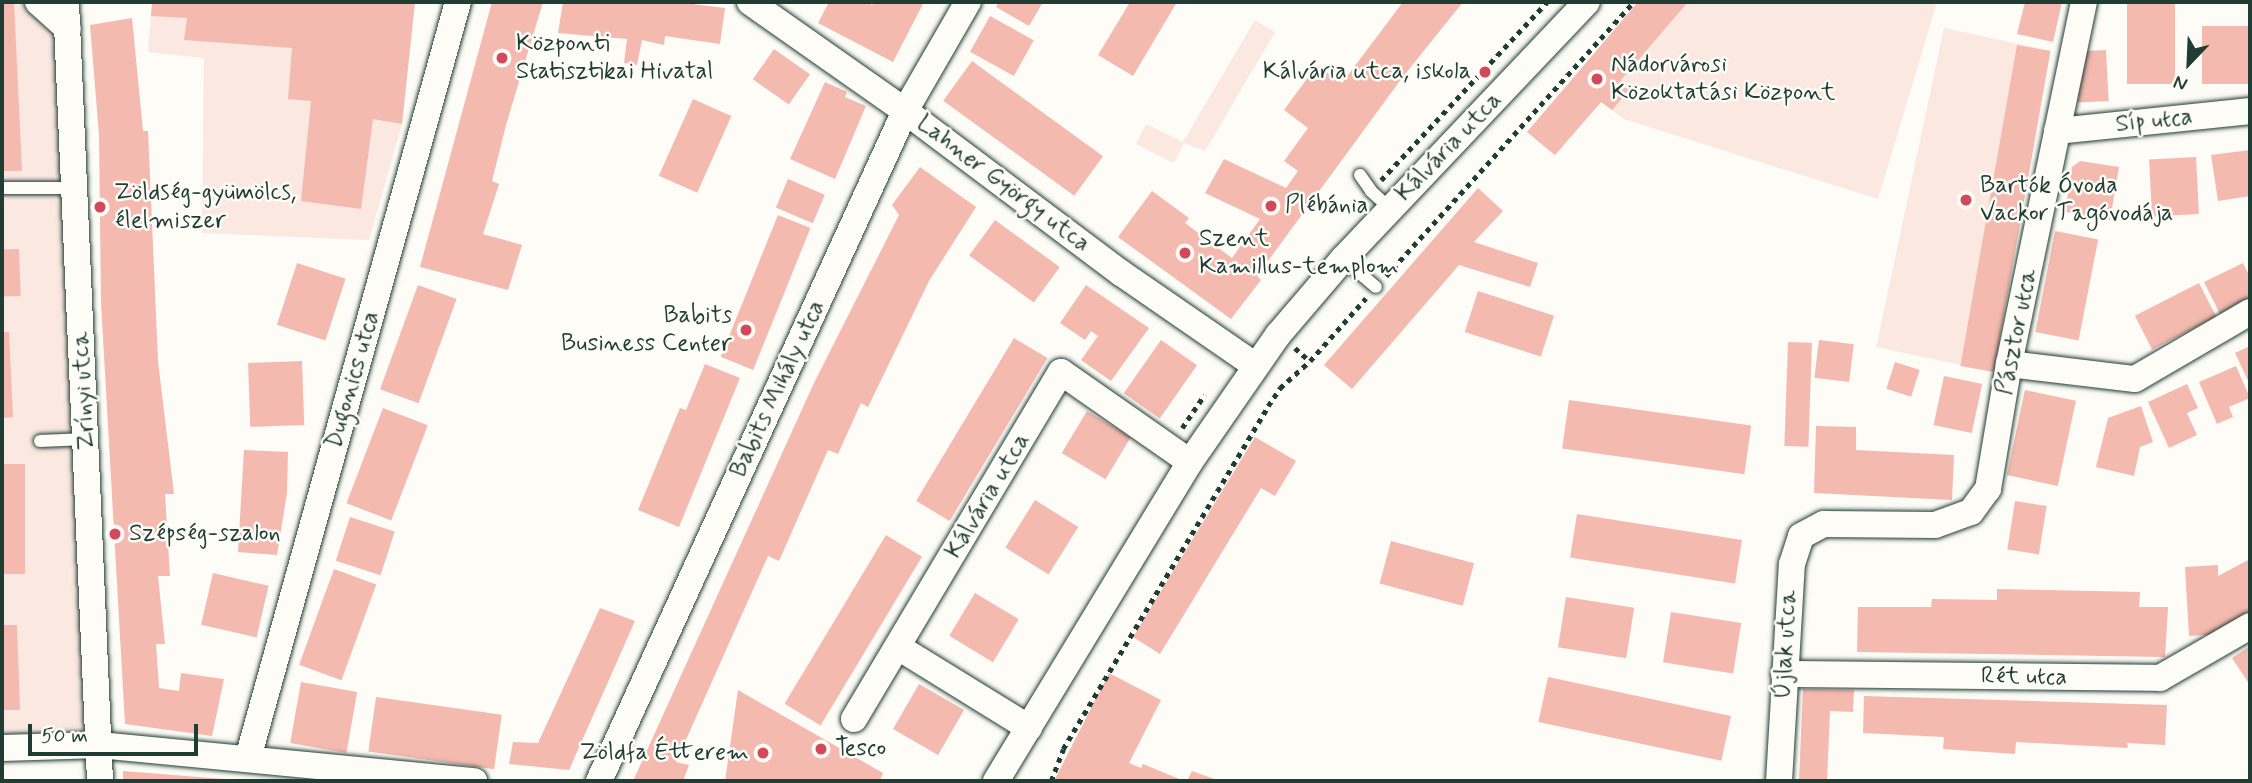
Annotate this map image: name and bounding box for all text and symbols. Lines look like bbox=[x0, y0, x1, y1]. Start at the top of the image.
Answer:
north arrow bbox=[2154, 28, 2224, 98]
place label: Központi Statisztikai Hivatal bbox=[516, 30, 715, 86]
marker: Központi Statisztikai Hivatal bbox=[494, 50, 510, 66]
place label: Nádorvárosi Közoktatási Központ bbox=[1611, 51, 1836, 107]
place label: Kálvária utca, iskola bbox=[1263, 58, 1471, 86]
marker: Kálvária utca, iskola bbox=[1477, 64, 1493, 80]
text: N bbox=[2170, 69, 2191, 97]
marker: Nádorvárosi Közoktatási Központ bbox=[1589, 71, 1605, 87]
street label: Kálvária utca bbox=[1391, 87, 1507, 207]
street label: Síp utca bbox=[2111, 102, 2197, 140]
street label: Lahner György utca bbox=[910, 109, 1096, 259]
place label: Bartók Óvoda Vackor Tagóvodája bbox=[1980, 172, 2164, 228]
place label: Zöldség-gyümölcs, élelmiszer bbox=[114, 179, 296, 235]
place label: Plébánia bbox=[1285, 192, 1368, 220]
marker: Bartók Óvoda Vackor Tagóvodája bbox=[1958, 192, 1974, 208]
marker: Plébánia bbox=[1263, 198, 1279, 214]
marker: Zöldség-gyümölcs, élelmiszer bbox=[92, 199, 108, 215]
place label: Szent Kamillus-templom bbox=[1199, 225, 1399, 281]
marker: Szent Kamillus-templom bbox=[1177, 245, 1193, 261]
street label: Pásztor utca bbox=[1990, 263, 2044, 401]
street label: Babits Mihály utca bbox=[723, 293, 833, 485]
place label: Babits Business Center bbox=[557, 302, 732, 358]
street label: Dugonics utca bbox=[319, 305, 387, 455]
marker: Babits Business Center bbox=[738, 322, 754, 338]
street label: Zrínyi utca bbox=[67, 331, 101, 451]
street label: Kálvária utca bbox=[940, 429, 1036, 563]
place label: Szépség-szalon bbox=[129, 520, 281, 548]
marker: Szépség-szalon bbox=[107, 526, 123, 542]
street label: Újlak utca bbox=[1769, 589, 1803, 701]
street label: Rét utca bbox=[1977, 662, 2071, 692]
scale bar bbox=[32, 710, 201, 754]
text: 50 m bbox=[41, 722, 88, 750]
place label: Tesco bbox=[835, 735, 886, 763]
place label: Zöldfa Étterem bbox=[580, 739, 749, 767]
marker: Tesco bbox=[813, 741, 829, 757]
marker: Zöldfa Étterem bbox=[755, 745, 771, 761]

